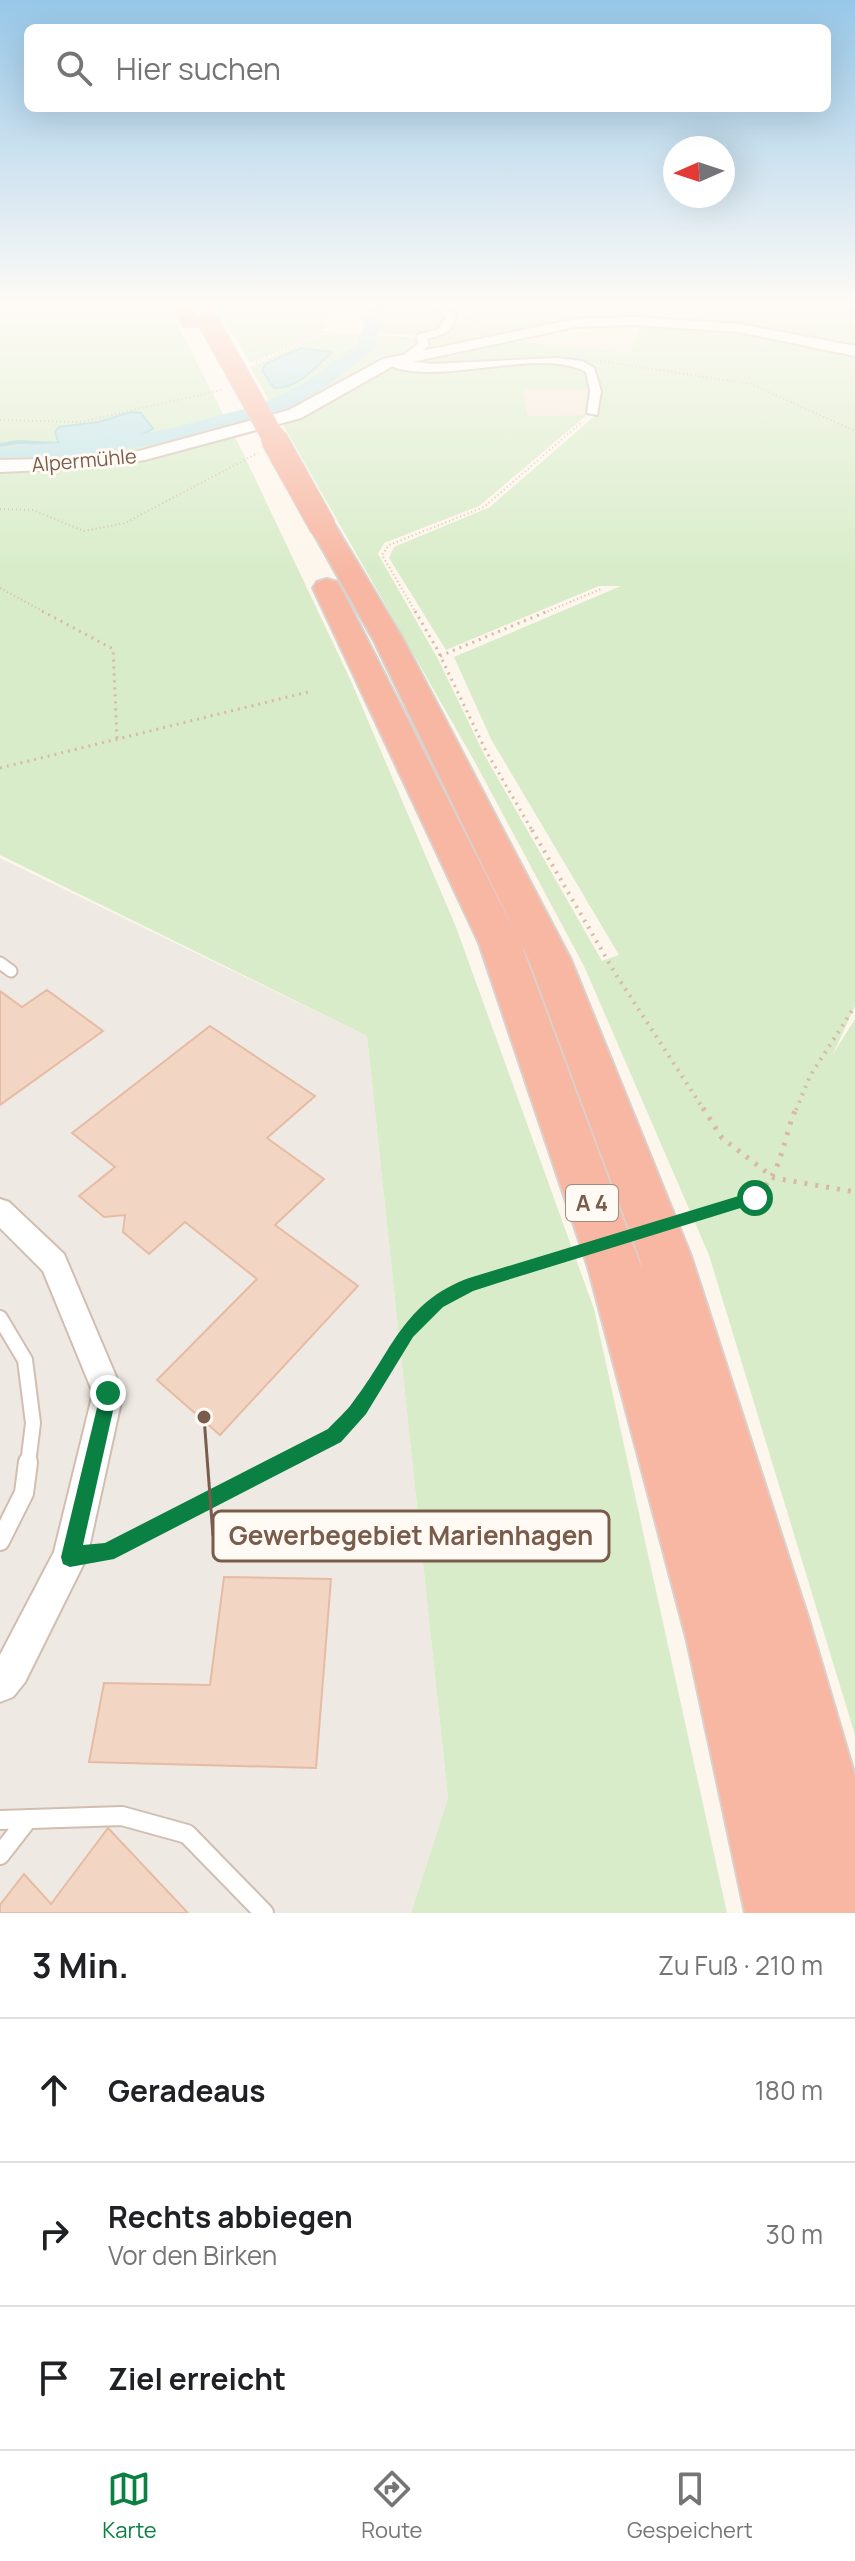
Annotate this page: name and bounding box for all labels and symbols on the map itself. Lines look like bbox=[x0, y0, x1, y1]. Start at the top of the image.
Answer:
north arrow bbox=[663, 136, 735, 208]
street label: Alpermühle bbox=[30, 442, 138, 478]
route start bbox=[737, 1180, 773, 1216]
road number: A 4 bbox=[566, 1185, 618, 1221]
route end bbox=[90, 1375, 126, 1411]
callout: Gewerbegebiet Marienhagen bbox=[213, 1511, 609, 1561]
text: Gewerbegebiet Marienhagen bbox=[229, 1517, 593, 1553]

